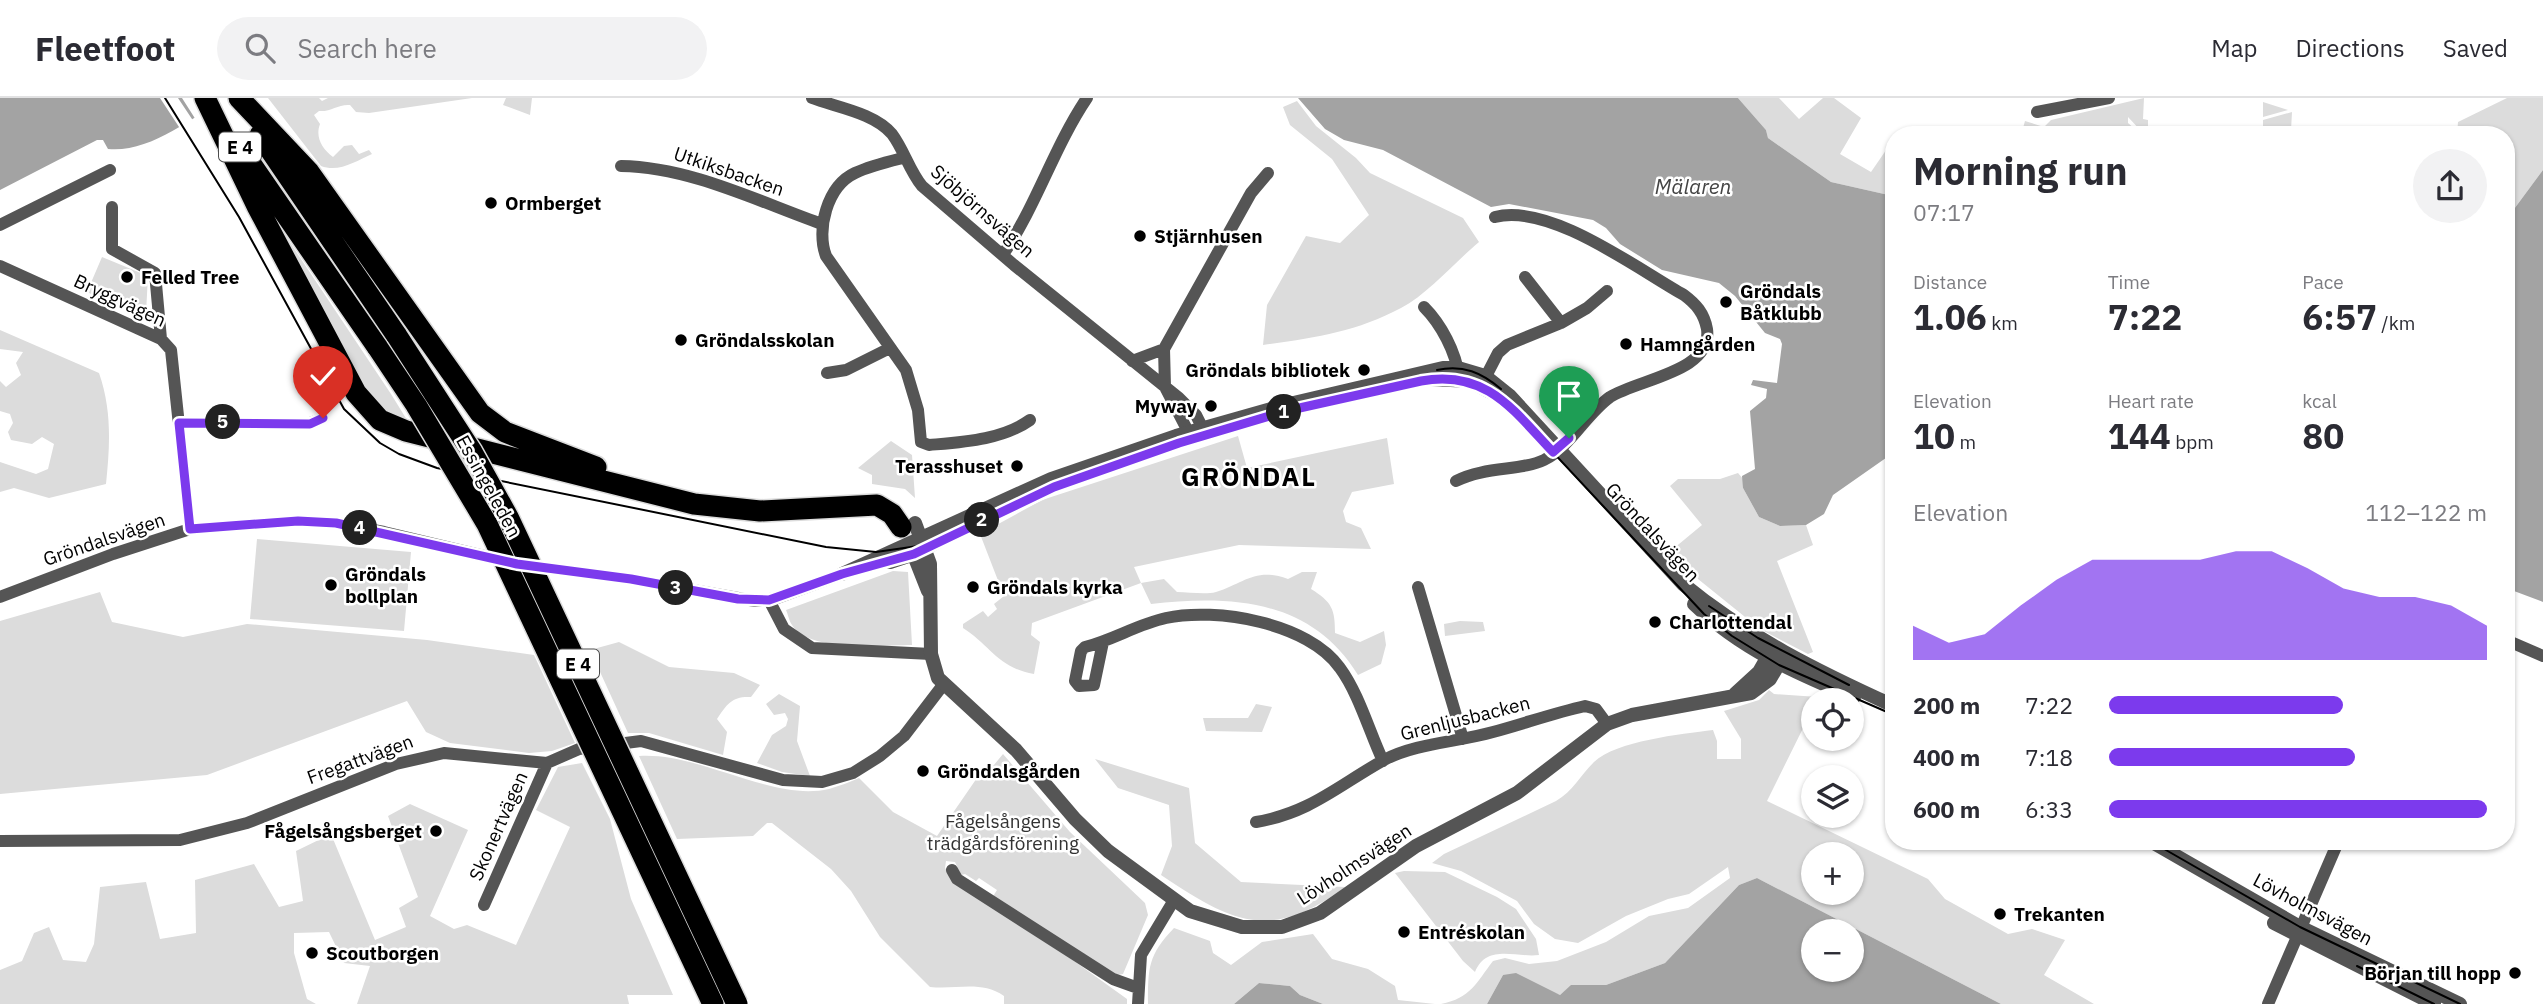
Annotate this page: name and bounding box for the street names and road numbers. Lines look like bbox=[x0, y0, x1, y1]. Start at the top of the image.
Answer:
road number: E 4 bbox=[219, 132, 261, 162]
street label: Utkiksbacken bbox=[671, 141, 787, 201]
street label: Sjöbjörnsvägen bbox=[926, 159, 1040, 263]
street label: Bryggvägen bbox=[70, 268, 170, 332]
street label: Essingeleden bbox=[451, 431, 527, 541]
street label: Gröndalsvägen bbox=[1601, 477, 1705, 587]
street label: Gröndalsvägen bbox=[40, 507, 168, 571]
road number: E 4 bbox=[557, 650, 599, 678]
street label: Grenljusbacken bbox=[1398, 690, 1532, 746]
street label: Fregattvägen bbox=[304, 729, 416, 789]
street label: Skonertvägen bbox=[463, 768, 533, 884]
street label: Lövholmsvägen bbox=[1292, 818, 1416, 910]
street label: Lövholmsvägen bbox=[2249, 867, 2377, 951]

